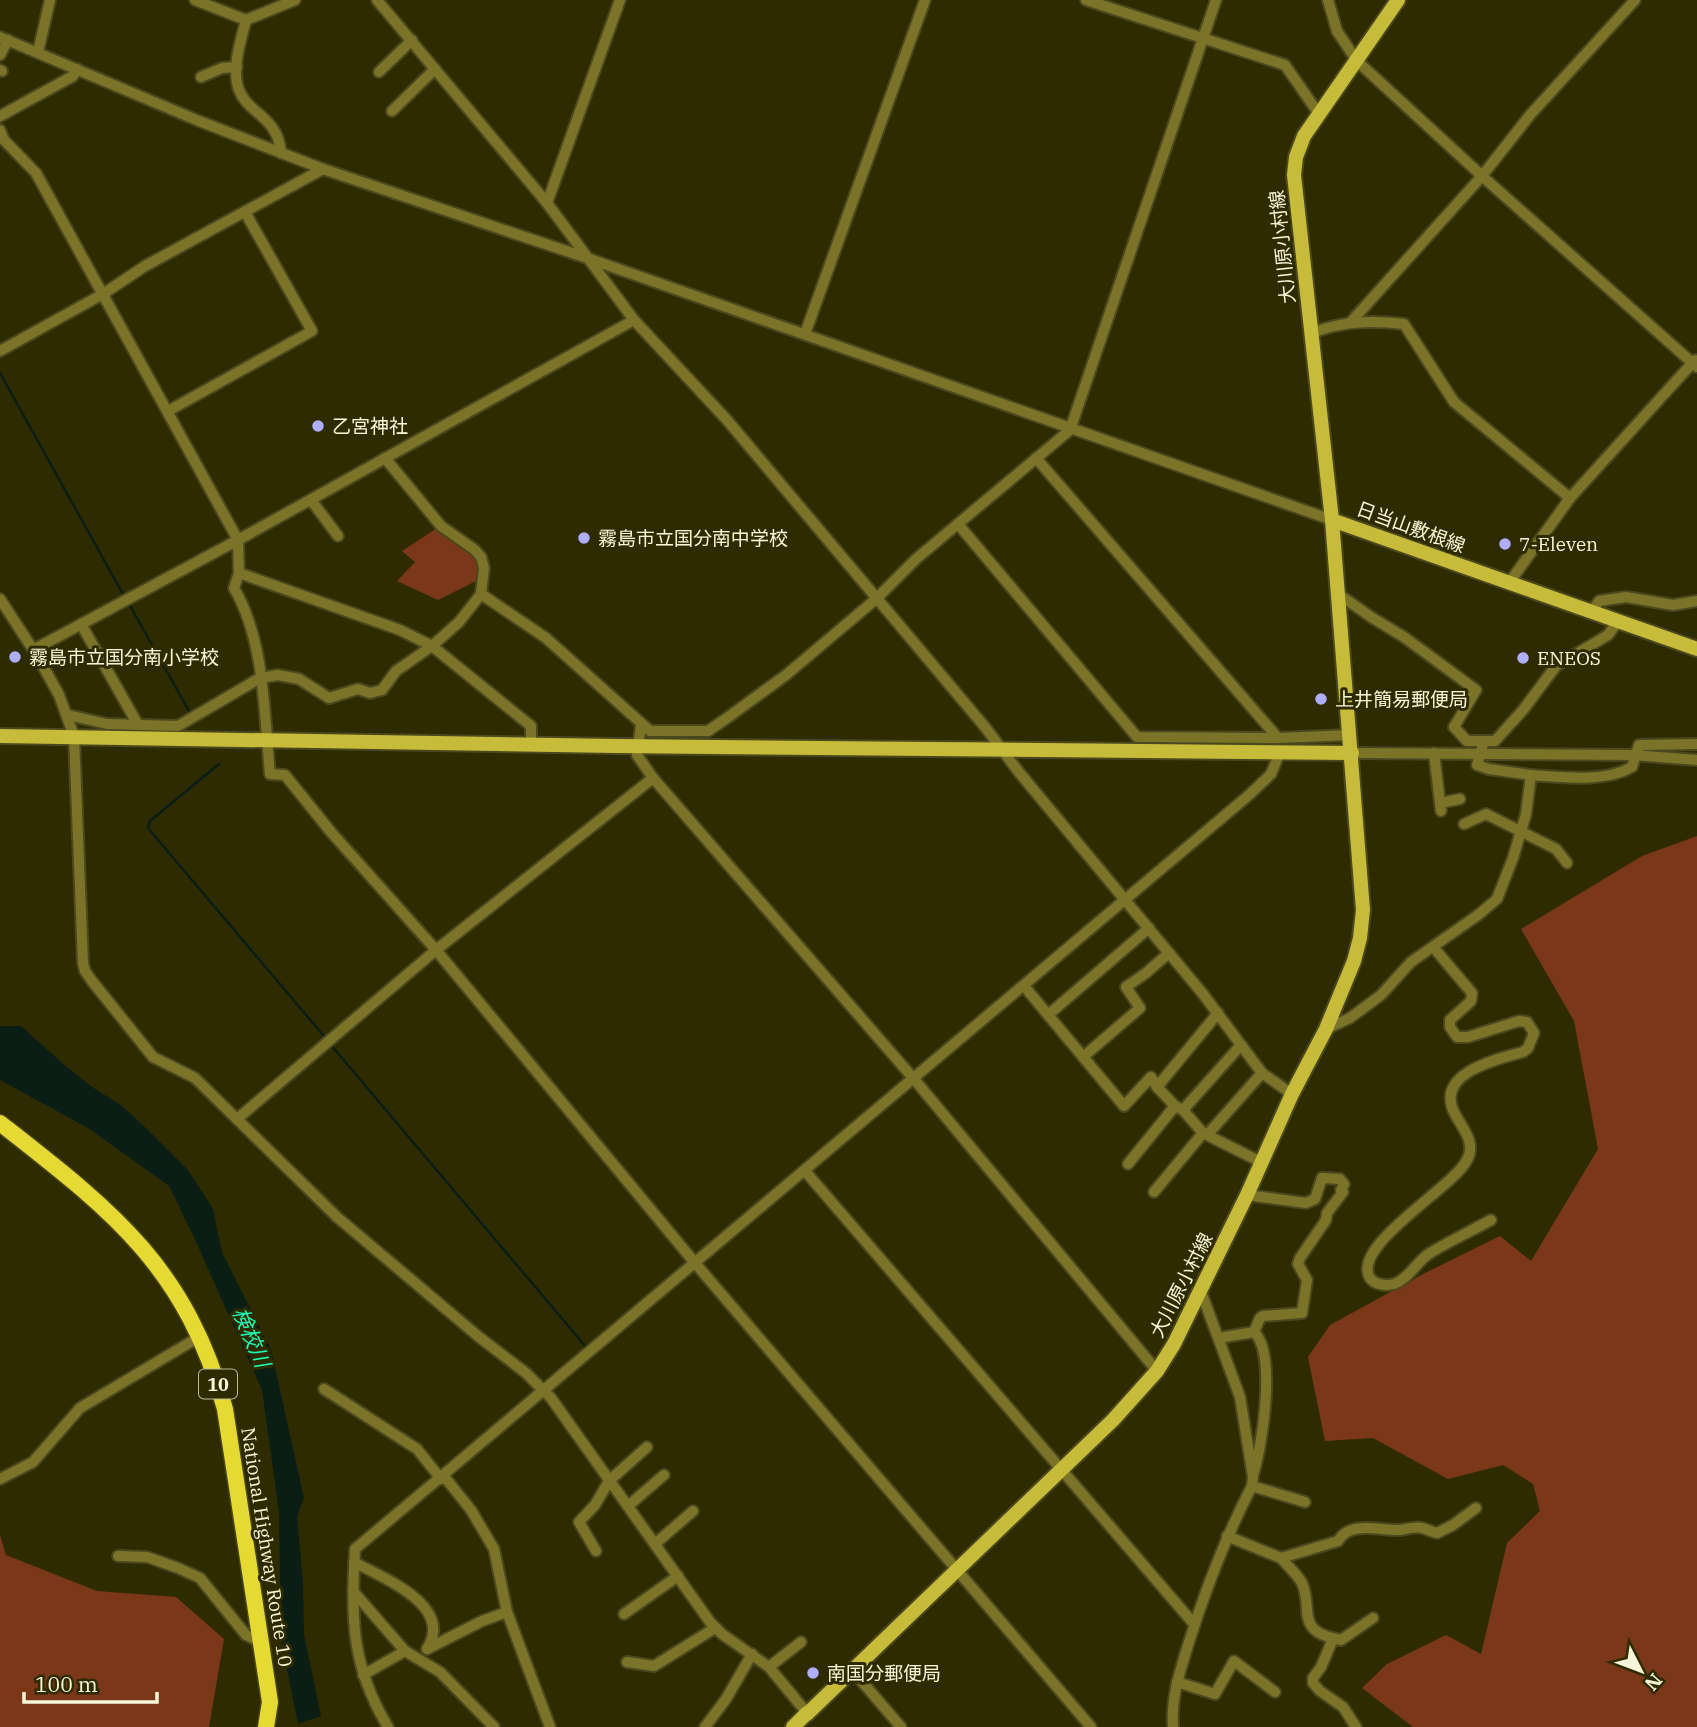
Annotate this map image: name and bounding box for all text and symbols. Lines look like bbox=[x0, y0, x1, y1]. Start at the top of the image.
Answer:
street label: 大川原小村線 bbox=[1264, 189, 1300, 305]
place label: 乙宮神社 bbox=[332, 414, 408, 438]
marker: 乙宮神社 bbox=[310, 418, 326, 434]
street label: 日当山敷根線 bbox=[1353, 496, 1469, 558]
place label: 霧島市立国分南中学校 bbox=[598, 526, 788, 550]
marker: 霧島市立国分南中学校 bbox=[576, 530, 592, 546]
place label: 7-Eleven bbox=[1519, 532, 1598, 556]
marker: 7-Eleven bbox=[1497, 536, 1513, 552]
place label: 霧島市立国分南小学校 bbox=[29, 645, 219, 669]
place label: ENEOS bbox=[1537, 646, 1601, 670]
marker: 霧島市立国分南小学校 bbox=[7, 649, 23, 665]
marker: ENEOS bbox=[1515, 650, 1531, 666]
place label: 上井簡易郵便局 bbox=[1335, 687, 1468, 711]
marker: 上井簡易郵便局 bbox=[1313, 691, 1329, 707]
street label: 大川原小村線 bbox=[1144, 1229, 1218, 1341]
water label: 検校川 bbox=[227, 1303, 278, 1373]
road number: 10 bbox=[199, 1370, 237, 1399]
street label: National Highway Route 10 bbox=[236, 1425, 298, 1669]
north arrow bbox=[1606, 1636, 1676, 1706]
scale bar bbox=[24, 1660, 158, 1704]
place label: 南国分郵便局 bbox=[827, 1661, 941, 1685]
marker: 南国分郵便局 bbox=[805, 1665, 821, 1681]
text: N bbox=[1640, 1669, 1668, 1696]
text: 100 m bbox=[35, 1670, 98, 1698]

